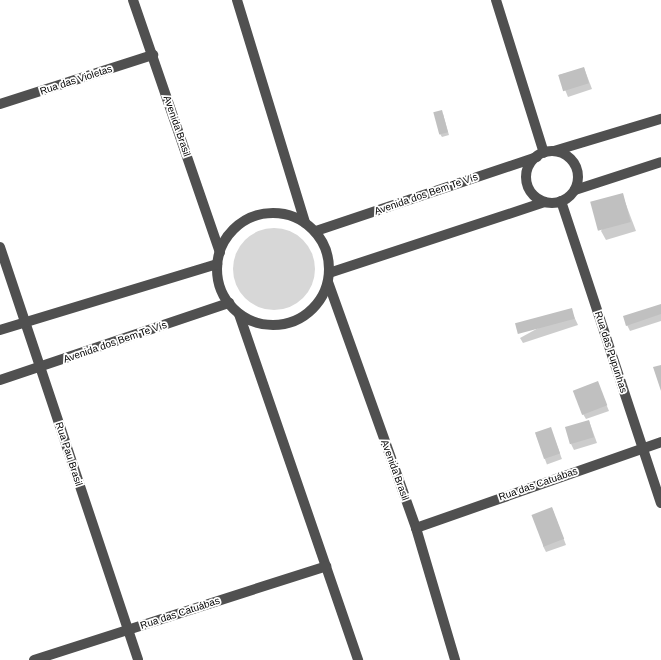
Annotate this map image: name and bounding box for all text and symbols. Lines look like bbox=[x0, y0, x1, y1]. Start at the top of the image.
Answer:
street label: Rua das Violetas bbox=[38, 63, 114, 97]
street label: Avenida Brasil bbox=[161, 94, 193, 158]
street label: Avenida dos Bem Te Vís bbox=[373, 171, 479, 217]
street label: Rua das Pupunhas bbox=[592, 310, 630, 394]
street label: Avenida dos Bem Te Vís bbox=[62, 319, 168, 365]
street label: Rua Pau Brasil bbox=[53, 420, 85, 488]
street label: Avenida Brasil bbox=[378, 438, 412, 502]
street label: Rua das Catuábas bbox=[497, 465, 579, 503]
street label: Rua das Catuábas bbox=[139, 594, 221, 632]

